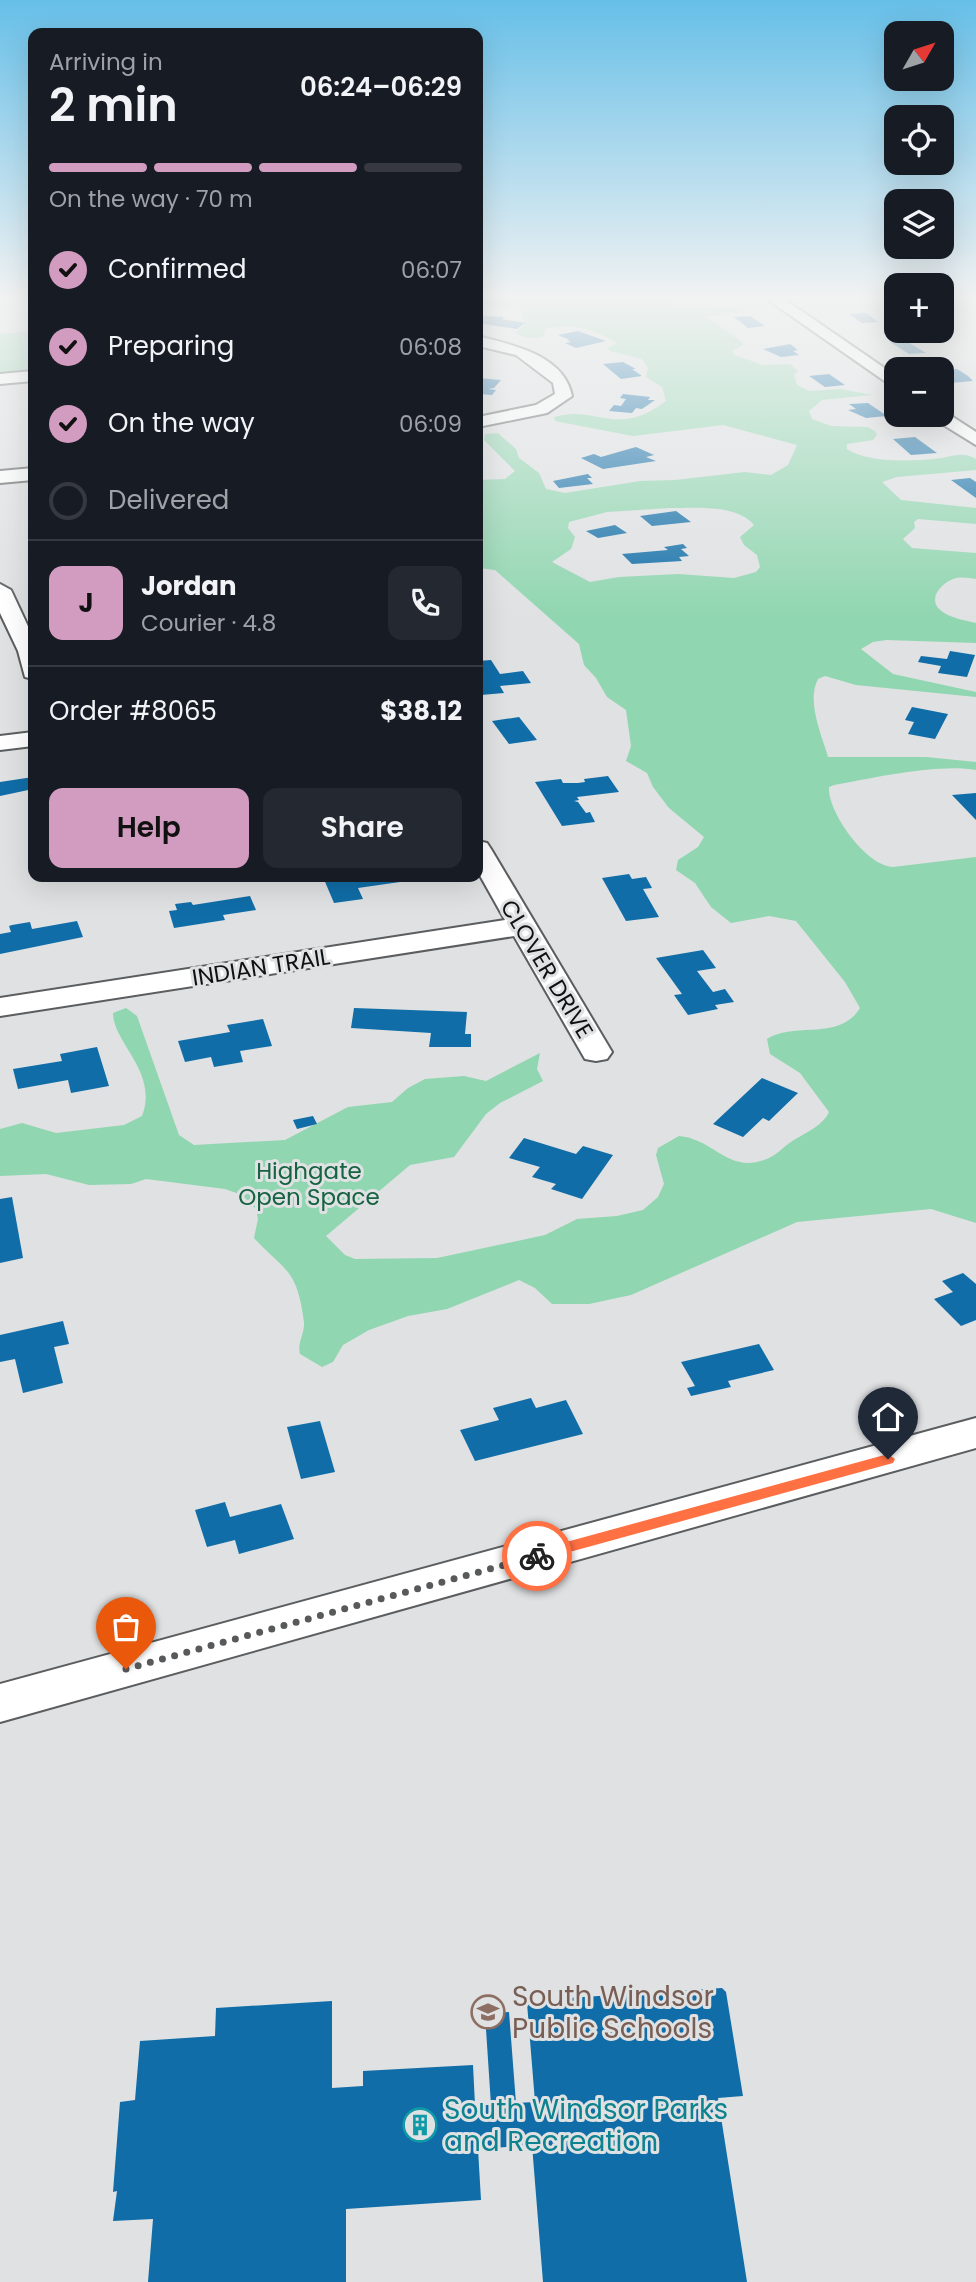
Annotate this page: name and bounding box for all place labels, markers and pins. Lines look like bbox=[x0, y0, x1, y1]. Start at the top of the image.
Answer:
pin bbox=[858, 1387, 918, 1459]
pin bbox=[96, 1597, 156, 1669]
place label: South Windsor Public Schools bbox=[512, 1977, 714, 2048]
school or university icon: South Windsor Public Schools bbox=[469, 1993, 507, 2031]
place label: South Windsor Parks and Recreation bbox=[444, 2090, 728, 2161]
building icon: South Windsor Parks and Recreation bbox=[401, 2106, 439, 2144]

